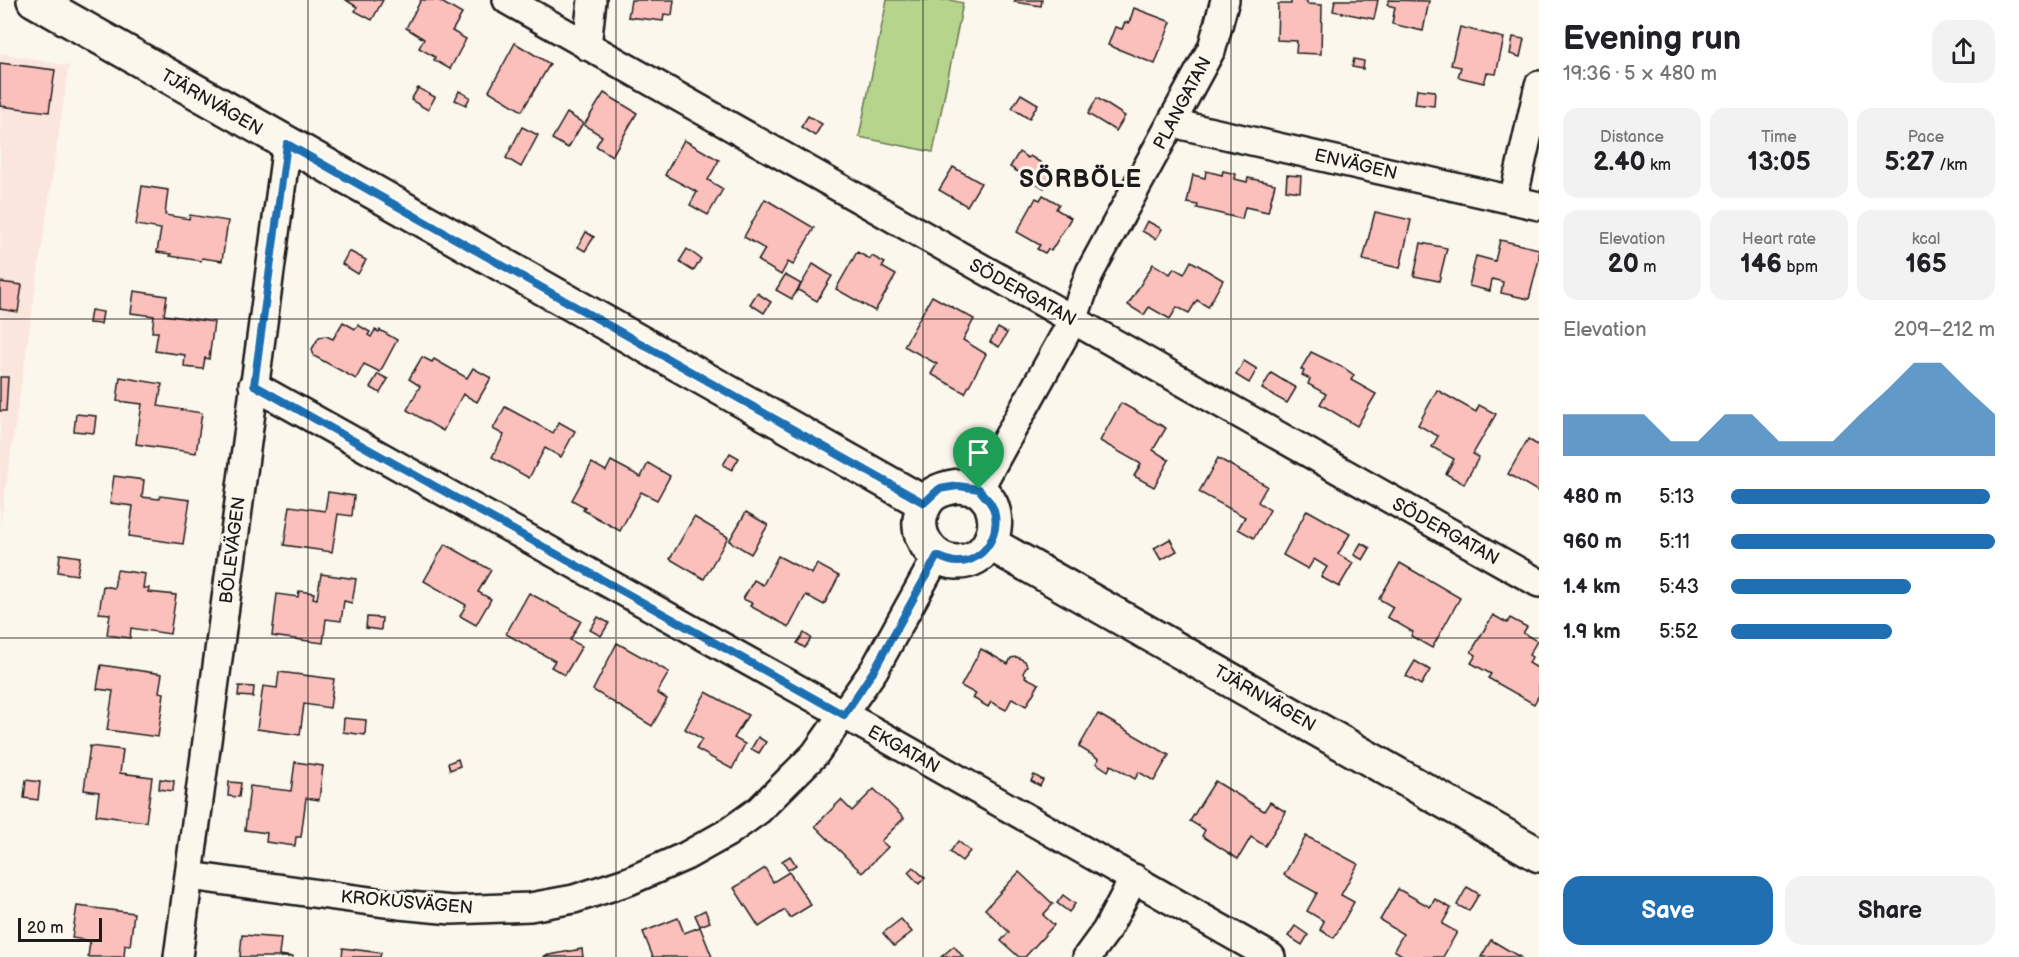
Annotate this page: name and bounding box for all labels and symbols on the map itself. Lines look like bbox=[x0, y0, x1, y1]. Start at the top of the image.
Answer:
street label: PLANGATAN bbox=[1149, 53, 1216, 153]
street label: TJÄRNVÄGEN bbox=[157, 64, 267, 140]
street label: ENVÄGEN bbox=[1312, 144, 1400, 184]
district label: SÖRBÖLE bbox=[1019, 164, 1143, 194]
street label: SÖDERGATAN bbox=[966, 254, 1080, 330]
pin bbox=[953, 427, 1004, 489]
street label: SÖDERGATAN bbox=[1389, 493, 1503, 569]
street label: BÖLEVÄGEN bbox=[215, 495, 249, 605]
street label: TJÄRNVÄGEN bbox=[1210, 660, 1320, 736]
street label: EKGATAN bbox=[864, 721, 943, 778]
street label: KROKUSVÄGEN bbox=[340, 885, 474, 919]
scale bar bbox=[18, 915, 102, 942]

